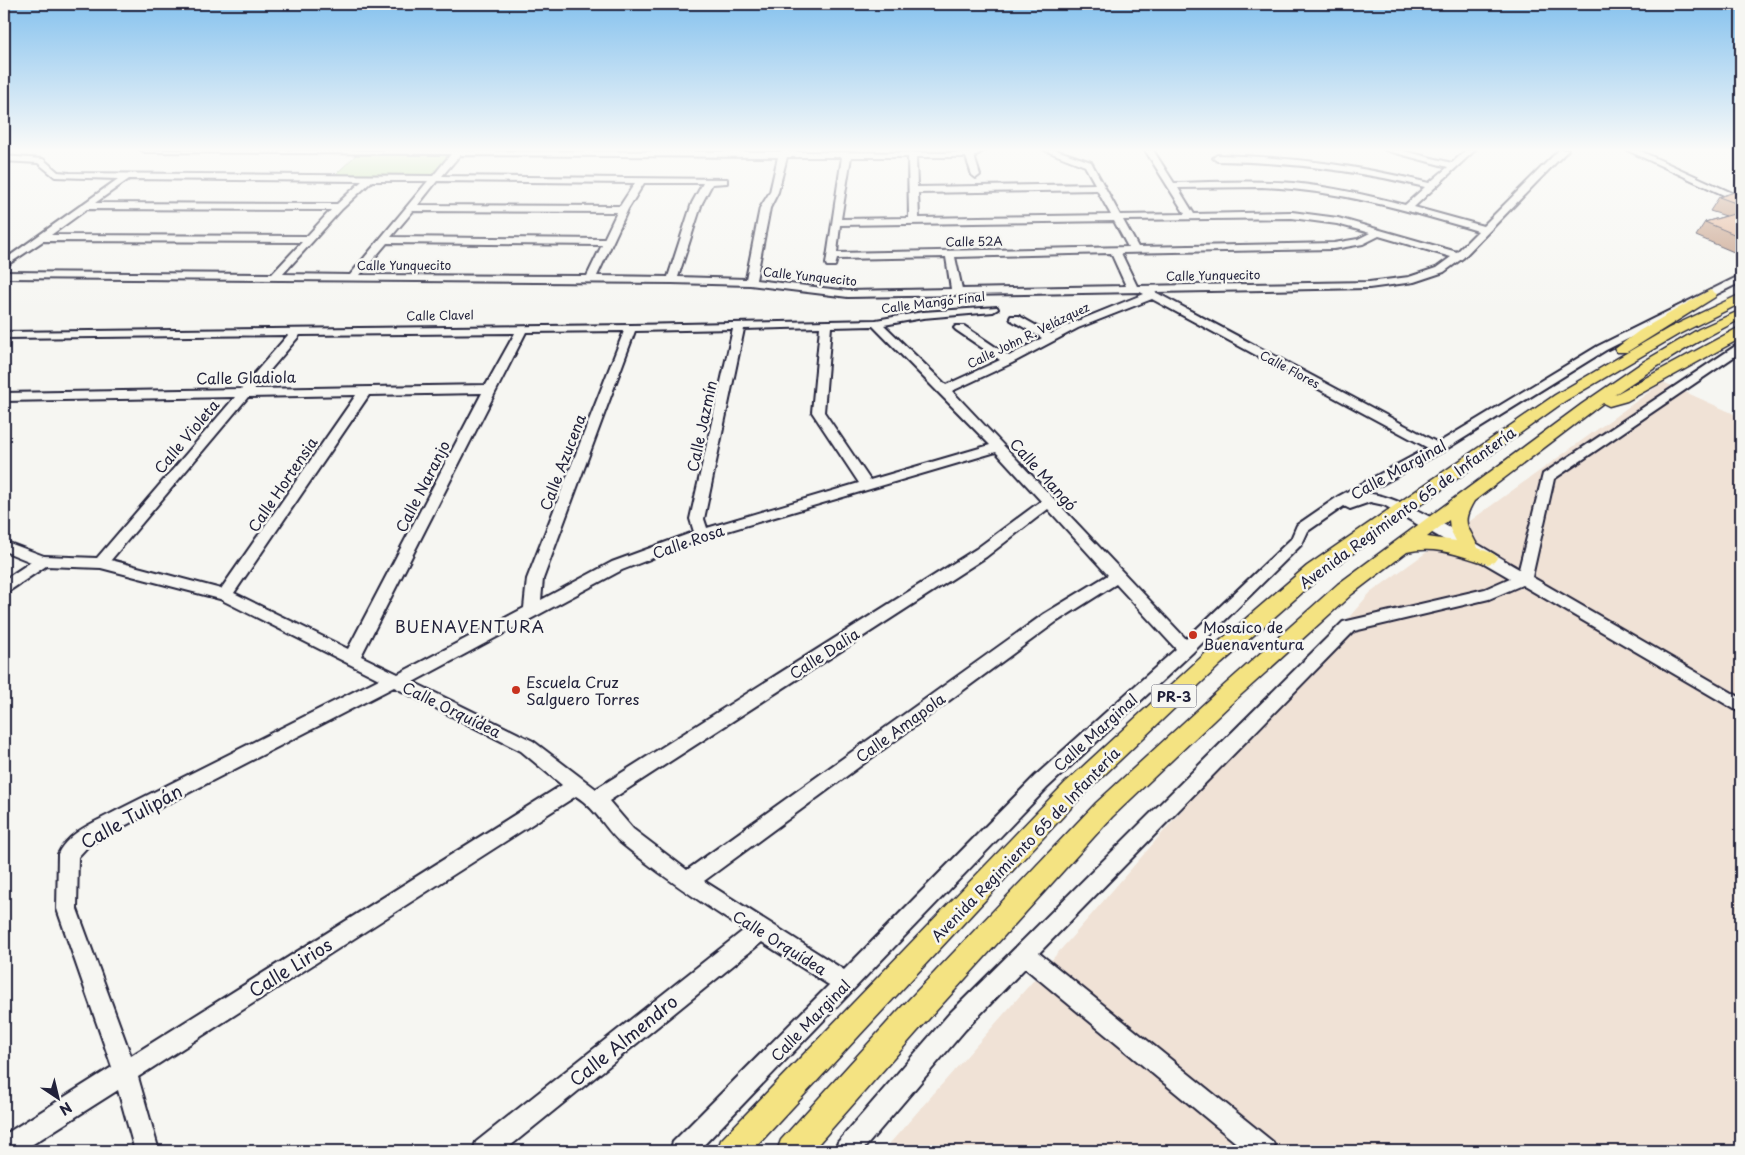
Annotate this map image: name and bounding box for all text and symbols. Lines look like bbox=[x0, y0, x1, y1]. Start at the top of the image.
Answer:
street label: Calle 52A bbox=[945, 232, 1003, 250]
street label: Calle Yunquecito bbox=[357, 256, 452, 274]
street label: Calle Yunquecito bbox=[762, 262, 858, 290]
street label: Calle Yunquecito bbox=[1166, 265, 1261, 285]
street label: Calle Mangó Final bbox=[880, 287, 986, 317]
street label: Calle John R. Velázquez bbox=[964, 297, 1092, 372]
street label: Calle Clavel bbox=[406, 305, 474, 325]
street label: Calle Flores bbox=[1257, 346, 1324, 393]
street label: Calle Gladiola bbox=[196, 365, 297, 389]
street label: Calle Jazmín bbox=[680, 378, 722, 474]
street label: Calle Violeta bbox=[148, 393, 224, 478]
street label: Calle Azucena bbox=[533, 410, 591, 514]
street label: Avenida Regimiento 65 de Infantería bbox=[1294, 420, 1521, 594]
street label: Calle Hortensia bbox=[242, 431, 323, 536]
street label: Calle Mangó bbox=[1005, 433, 1083, 515]
street label: Calle Marginal bbox=[1346, 433, 1450, 505]
street label: Calle Naranjo bbox=[389, 436, 455, 536]
street label: Calle Rosa bbox=[649, 518, 728, 564]
district label: BUENAVENTURA bbox=[395, 614, 545, 638]
place label: Mosaico de Buenaventura bbox=[1203, 615, 1305, 655]
street label: Calle Dalia bbox=[784, 621, 864, 684]
marker: Mosaico de Buenaventura bbox=[1187, 629, 1199, 641]
place label: Escuela Cruz Salguero Torres bbox=[526, 670, 640, 710]
street label: Calle Orquídea bbox=[399, 675, 506, 743]
marker: Escuela Cruz Salguero Torres bbox=[510, 684, 522, 696]
road number: PR-3 bbox=[1152, 684, 1196, 708]
street label: Calle Amapola bbox=[851, 686, 950, 767]
street label: Calle Marginal bbox=[1048, 688, 1142, 776]
street label: Avenida Regimiento 65 de Infantería bbox=[925, 741, 1125, 947]
street label: Calle Tulipán bbox=[75, 777, 187, 855]
street label: Calle Orquídea bbox=[728, 904, 832, 980]
street label: Calle Lirios bbox=[243, 931, 337, 1003]
street label: Calle Marginal bbox=[765, 974, 855, 1066]
street label: Calle Almendro bbox=[563, 988, 683, 1092]
north arrow bbox=[32, 1072, 82, 1122]
text: N bbox=[55, 1097, 76, 1121]

